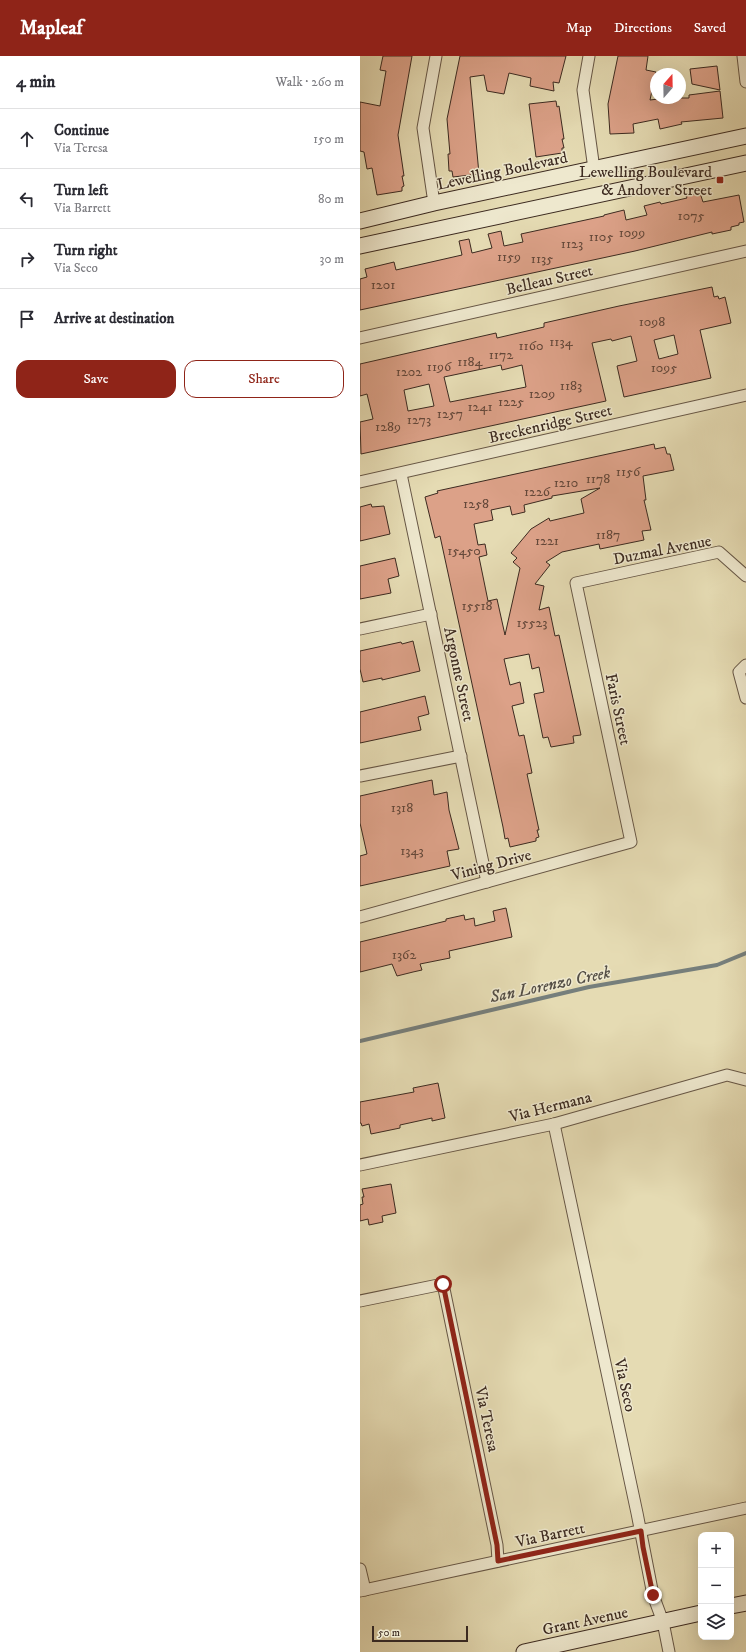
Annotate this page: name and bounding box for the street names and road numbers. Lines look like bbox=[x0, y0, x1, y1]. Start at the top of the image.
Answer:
street label: Lewelling Boulevard bbox=[435, 147, 569, 195]
street label: Belleau Street bbox=[504, 260, 595, 300]
street label: Breckenridge Street bbox=[487, 400, 614, 448]
street label: Duzmal Avenue bbox=[611, 531, 713, 569]
street label: Argonne Street bbox=[439, 625, 479, 723]
street label: Faris Street bbox=[601, 672, 635, 747]
street label: Vining Drive bbox=[448, 845, 534, 885]
street label: Via Hermana bbox=[506, 1087, 594, 1127]
street label: Via Seco bbox=[609, 1356, 640, 1414]
street label: Via Teresa bbox=[470, 1384, 504, 1454]
street label: Via Barrett bbox=[513, 1518, 587, 1552]
street label: Grant Avenue bbox=[541, 1602, 630, 1640]

